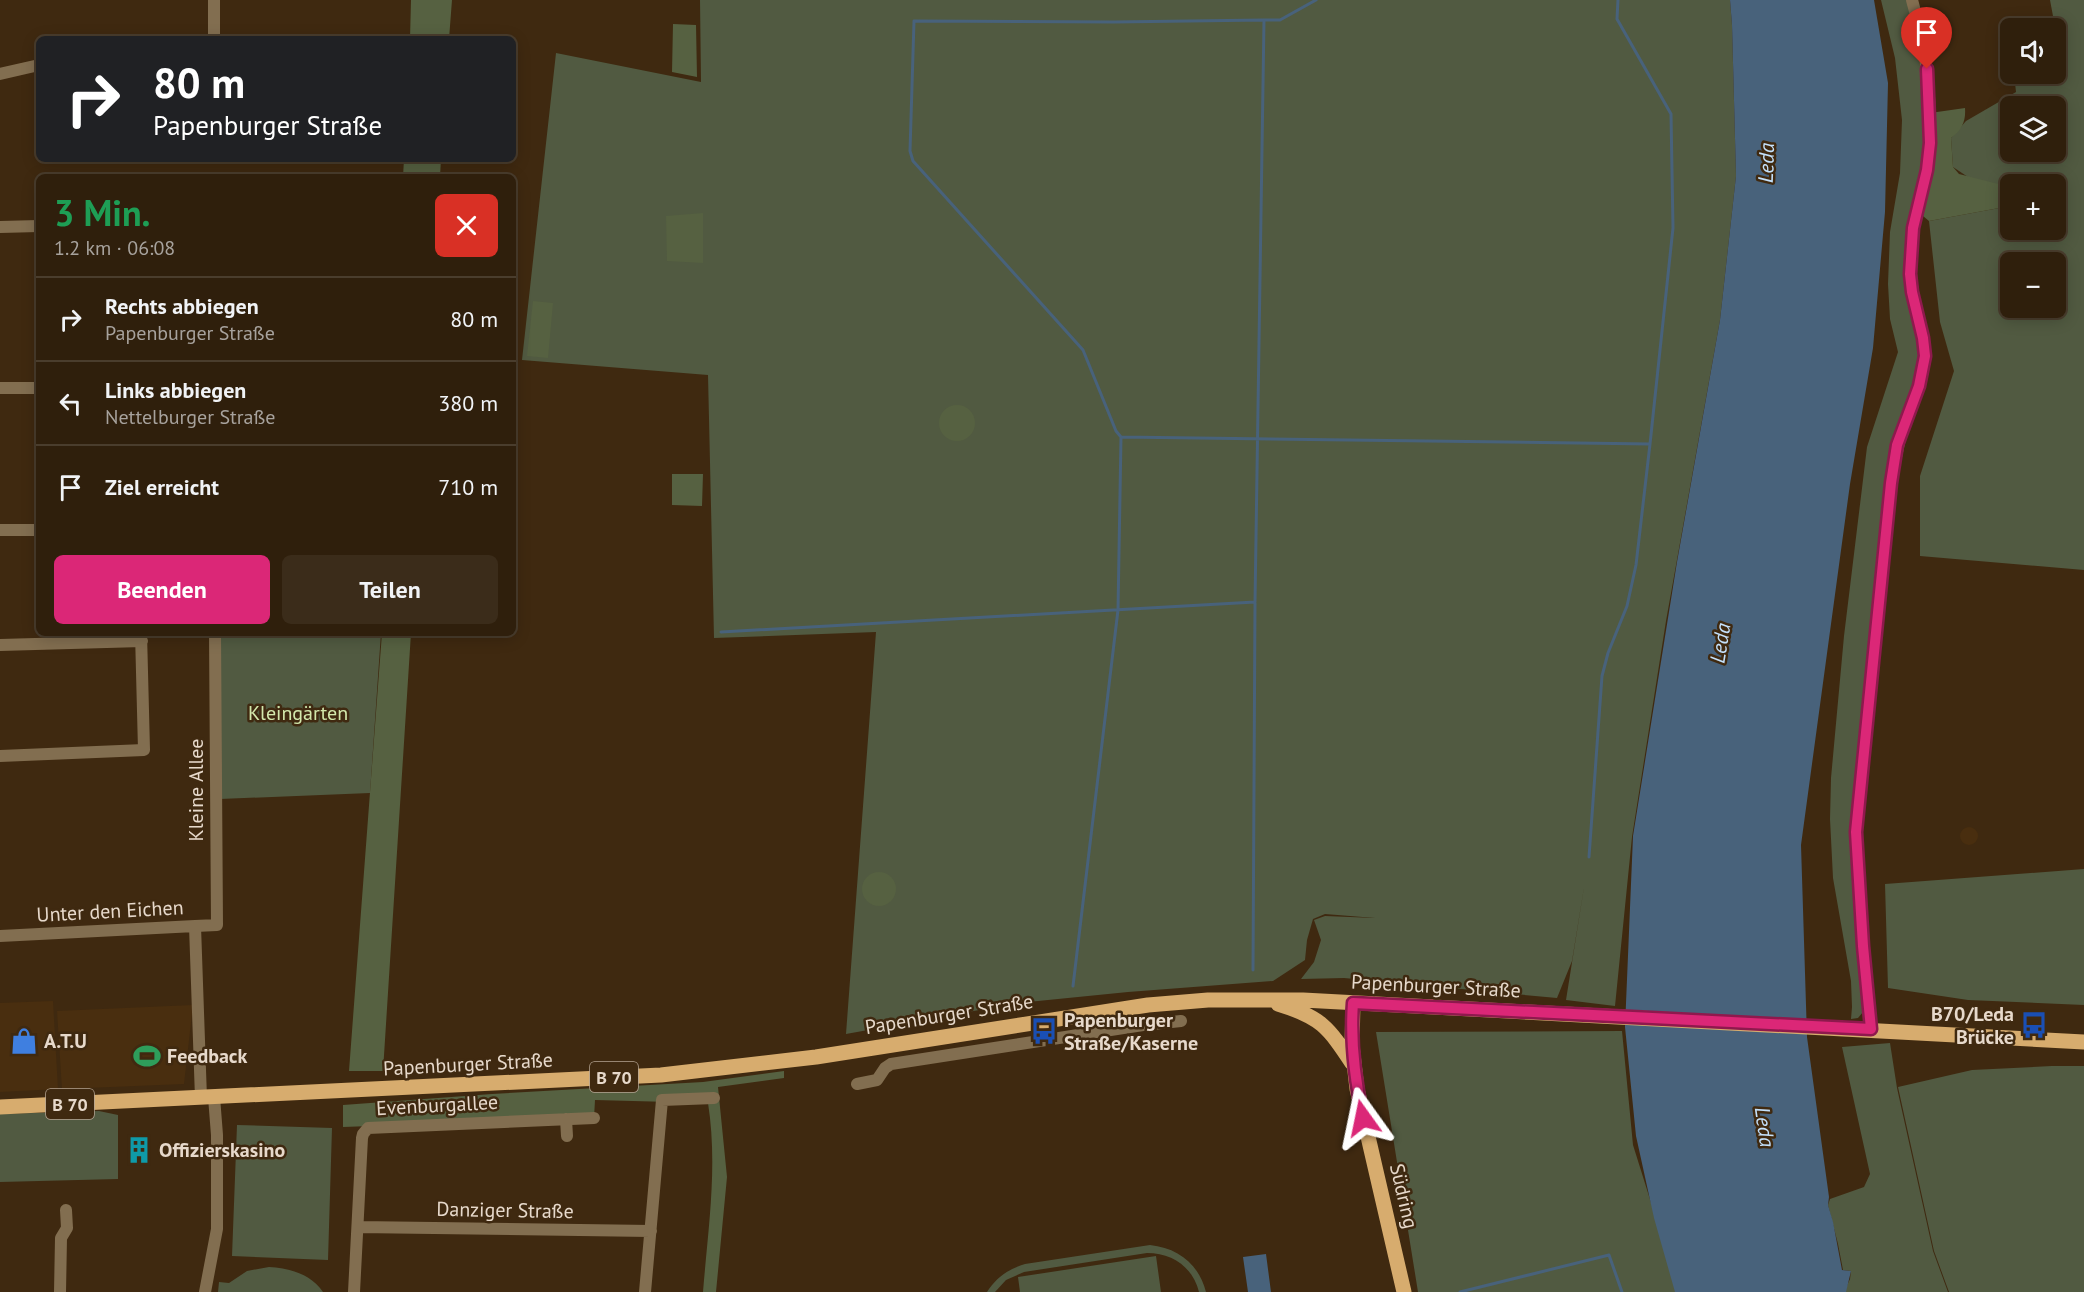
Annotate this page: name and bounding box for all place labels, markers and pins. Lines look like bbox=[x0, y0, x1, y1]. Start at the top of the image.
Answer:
pin bbox=[1901, 7, 1952, 69]
place label: B70/Leda Brücke bbox=[1931, 1001, 2014, 1050]
place label: Papenburger Straße/Kaserne bbox=[1064, 1007, 1198, 1056]
bus stop icon: B70/Leda Brücke bbox=[2019, 1010, 2049, 1040]
bus stop icon: Papenburger Straße/Kaserne bbox=[1029, 1016, 1059, 1046]
shop icon: A.T.U bbox=[9, 1026, 39, 1056]
place label: A.T.U bbox=[44, 1028, 87, 1054]
sports icon: Feedback bbox=[132, 1041, 162, 1071]
place label: Feedback bbox=[167, 1043, 247, 1069]
building icon: Offizierskasino bbox=[124, 1135, 154, 1165]
place label: Offizierskasino bbox=[159, 1137, 285, 1163]

